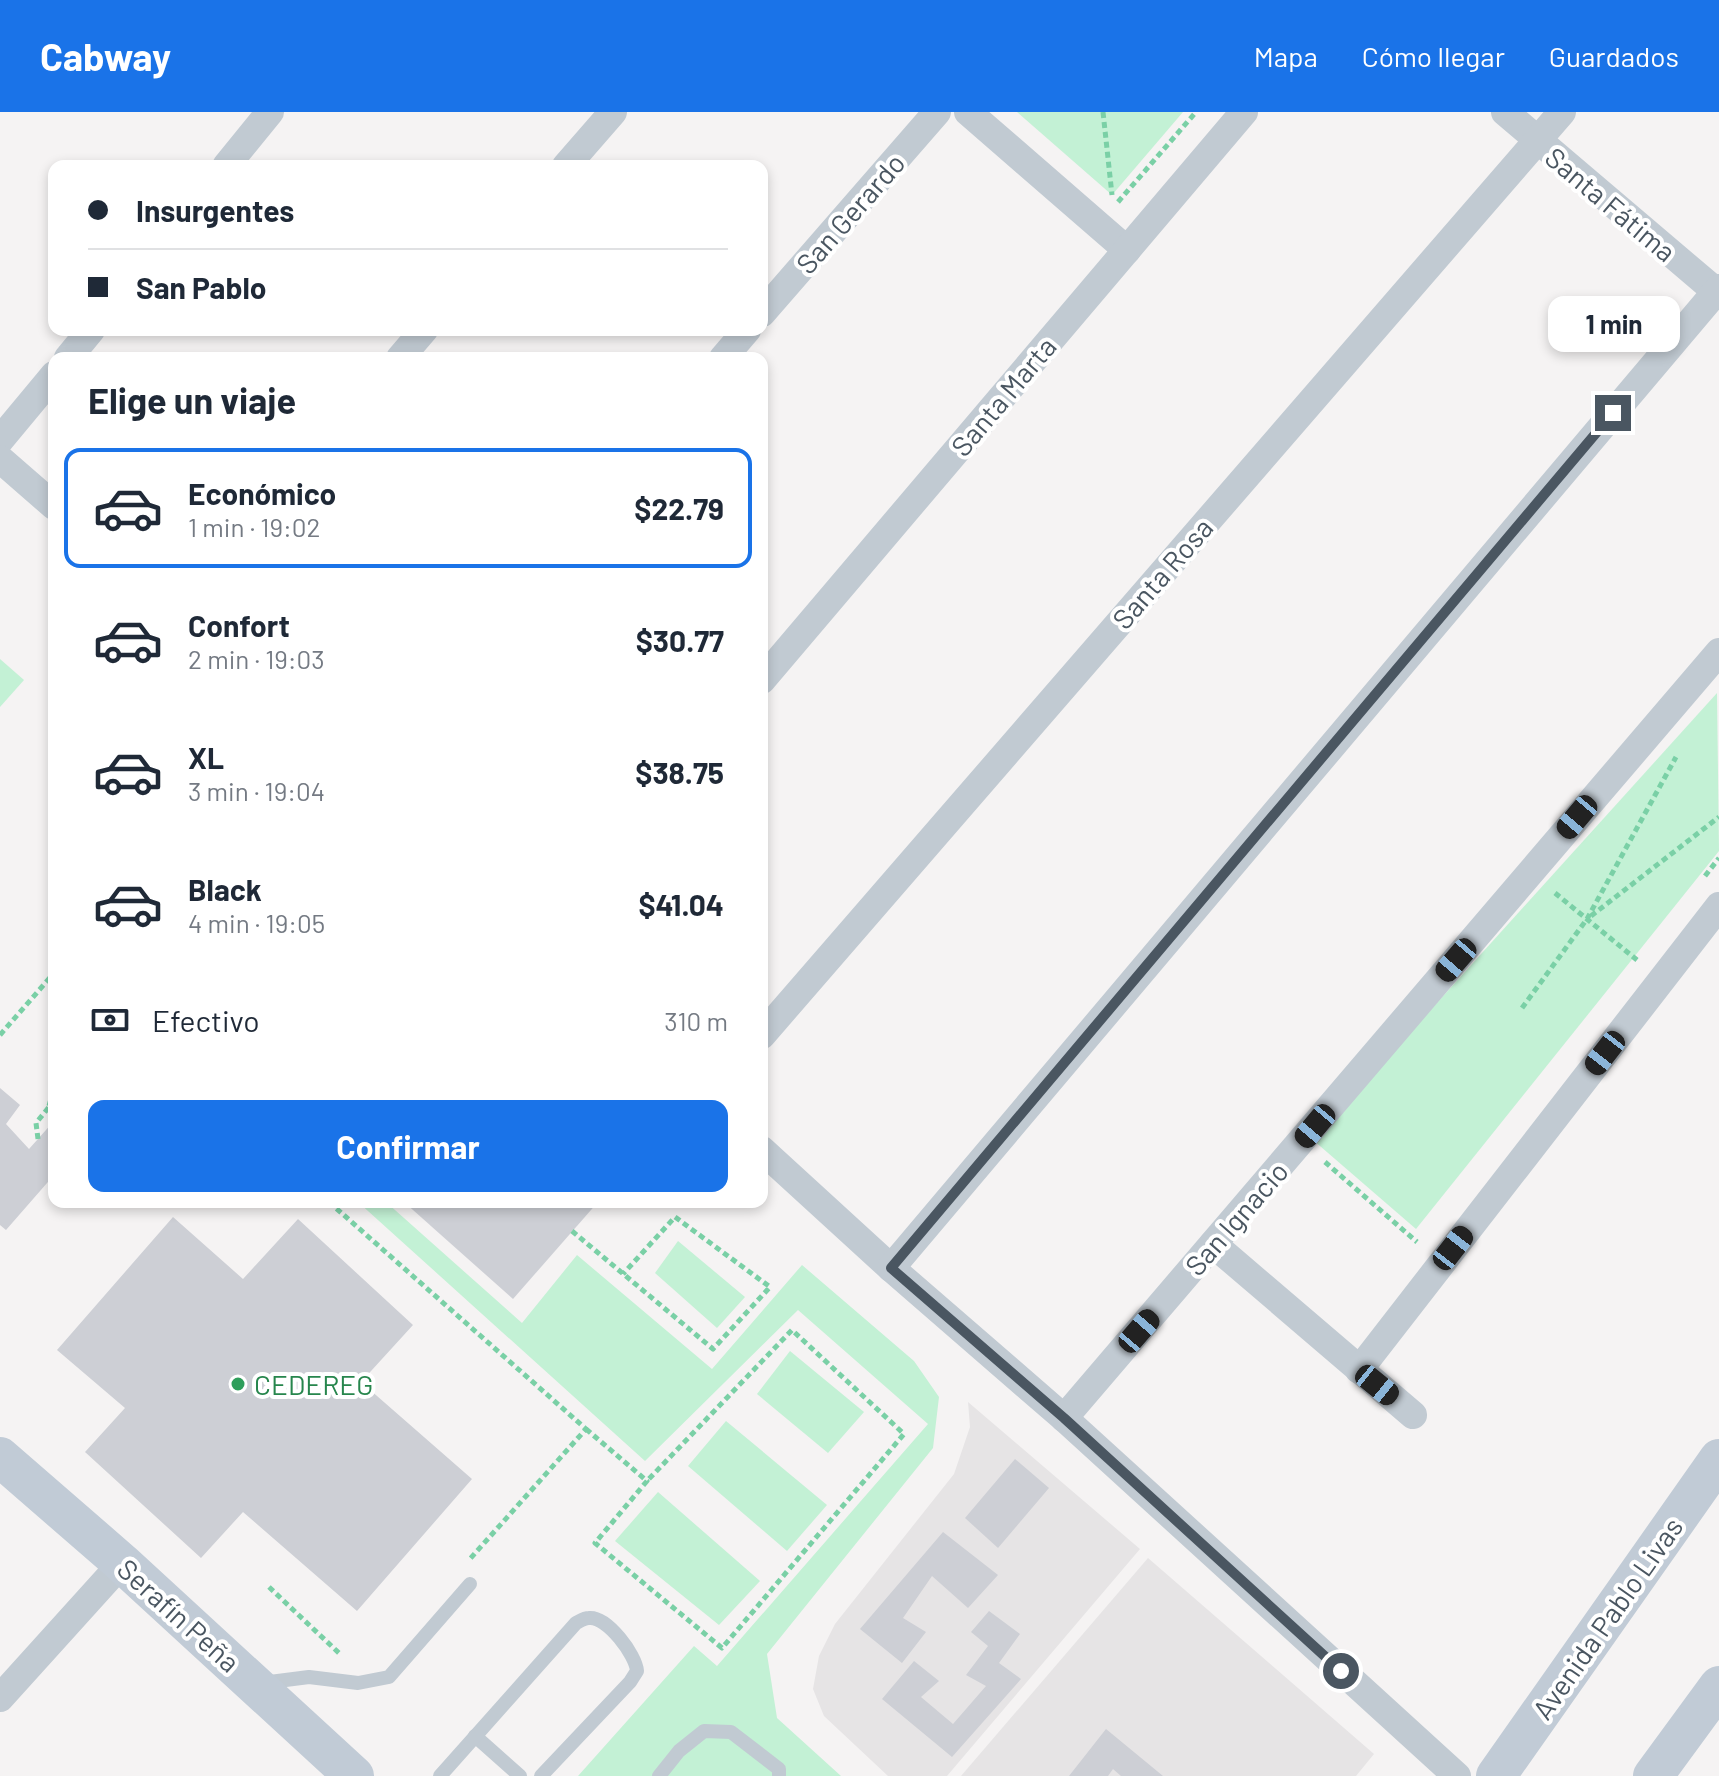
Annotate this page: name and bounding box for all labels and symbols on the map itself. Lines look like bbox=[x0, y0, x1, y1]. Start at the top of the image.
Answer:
street label: Santa Fátima bbox=[1539, 140, 1683, 268]
street label: San Gerardo bbox=[788, 146, 912, 280]
callout: 1 min bbox=[1547, 297, 1679, 353]
street label: Santa Marta bbox=[943, 329, 1063, 463]
route end bbox=[1595, 395, 1631, 431]
street label: Santa Rosa bbox=[1105, 511, 1219, 635]
car bbox=[1552, 791, 1602, 843]
car bbox=[1431, 934, 1481, 986]
car bbox=[1581, 1027, 1629, 1079]
car bbox=[1290, 1100, 1340, 1152]
street label: San Ignacio bbox=[1177, 1154, 1295, 1282]
car bbox=[1429, 1222, 1477, 1274]
car bbox=[1114, 1305, 1164, 1357]
car bbox=[1351, 1361, 1403, 1409]
place label: CEDEREG bbox=[254, 1367, 373, 1401]
marker: CEDEREG bbox=[229, 1375, 247, 1393]
street label: Avenida Pablo Livas bbox=[1525, 1511, 1689, 1725]
street label: Serafín Peña bbox=[111, 1551, 247, 1679]
route start bbox=[1323, 1653, 1359, 1689]

